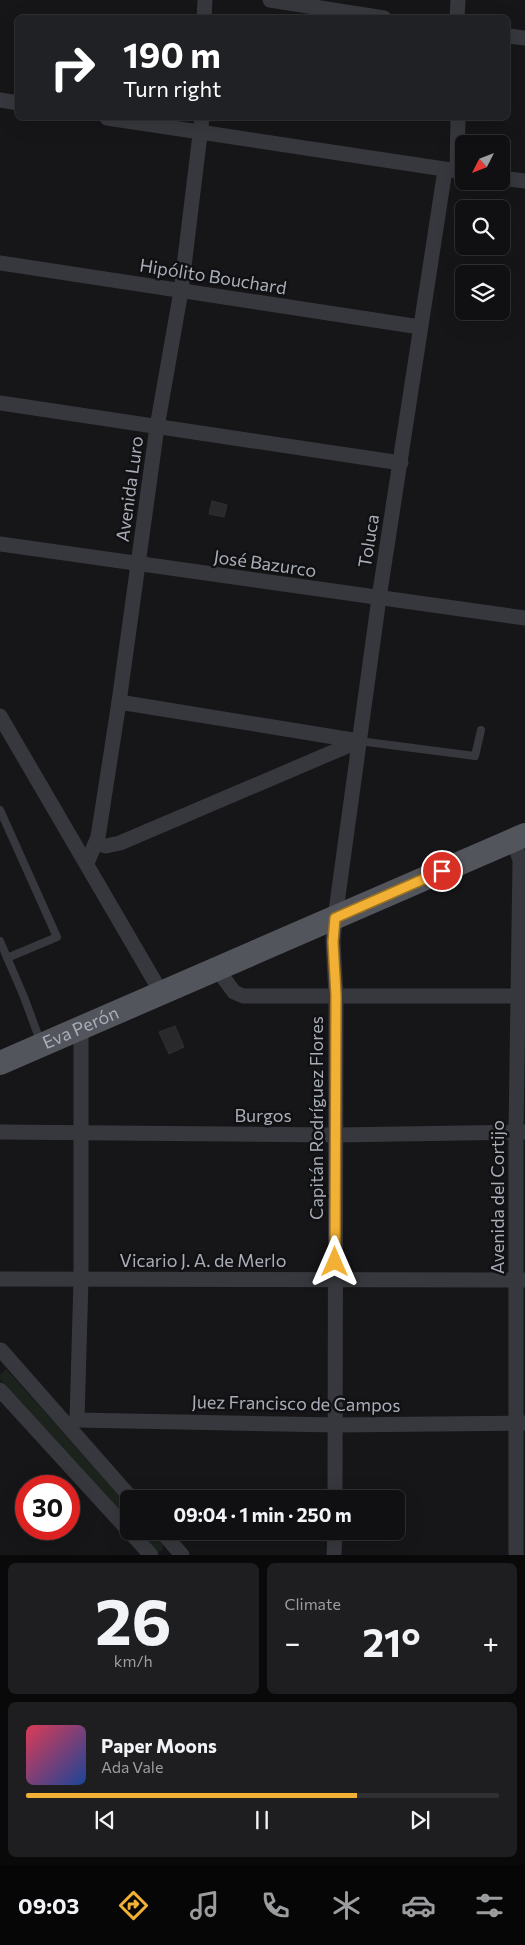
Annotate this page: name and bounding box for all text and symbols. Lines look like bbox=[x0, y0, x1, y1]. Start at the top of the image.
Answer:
text: 190 m bbox=[123, 32, 221, 75]
icon: right bbox=[40, 35, 105, 100]
text: Turn right bbox=[123, 75, 221, 102]
north arrow bbox=[455, 135, 510, 190]
map controls bbox=[455, 135, 510, 320]
button: search bbox=[455, 200, 510, 255]
street label: Hipólito Bouchard bbox=[138, 254, 288, 298]
button: layers bbox=[455, 265, 510, 320]
street label: Avenida Luro bbox=[111, 435, 147, 543]
street label: Toluca bbox=[353, 513, 383, 569]
street label: José Bazurco bbox=[212, 545, 318, 581]
pin bbox=[421, 850, 463, 892]
icon: arrive bbox=[428, 857, 456, 885]
street label: Eva Perón bbox=[39, 1001, 122, 1053]
street label: Capitán Rodríguez Flores bbox=[305, 1016, 327, 1220]
street label: Burgos bbox=[234, 1104, 292, 1126]
street label: Avenida del Cortijo bbox=[486, 1120, 508, 1274]
position arrow bbox=[308, 1235, 360, 1287]
street label: Vicario J. A. de Merlo bbox=[120, 1249, 286, 1271]
street label: Juez Francisco de Campos bbox=[191, 1390, 401, 1416]
speed limit sign: 30 bbox=[15, 1475, 80, 1540]
text: 09:04 · 1 min · 250 m bbox=[173, 1503, 352, 1526]
text: 26 bbox=[95, 1579, 172, 1658]
text: Climate bbox=[285, 1594, 341, 1613]
text: 21° bbox=[362, 1618, 421, 1665]
text: − bbox=[285, 1625, 300, 1659]
text: + bbox=[483, 1625, 499, 1659]
text: km/h bbox=[114, 1651, 153, 1670]
text: Paper Moons bbox=[101, 1734, 217, 1757]
text: Ada Vale bbox=[101, 1757, 163, 1776]
icon: previous bbox=[91, 1806, 119, 1834]
icon: pause bbox=[248, 1806, 276, 1834]
icon: next bbox=[406, 1806, 434, 1834]
icon: directions bbox=[116, 1888, 151, 1923]
icon: music bbox=[187, 1888, 222, 1923]
icon: phone bbox=[258, 1888, 293, 1923]
icon: climate bbox=[329, 1888, 364, 1923]
icon: car bbox=[401, 1888, 436, 1923]
icon: filters bbox=[472, 1888, 507, 1923]
text: 09:03 bbox=[18, 1892, 79, 1919]

